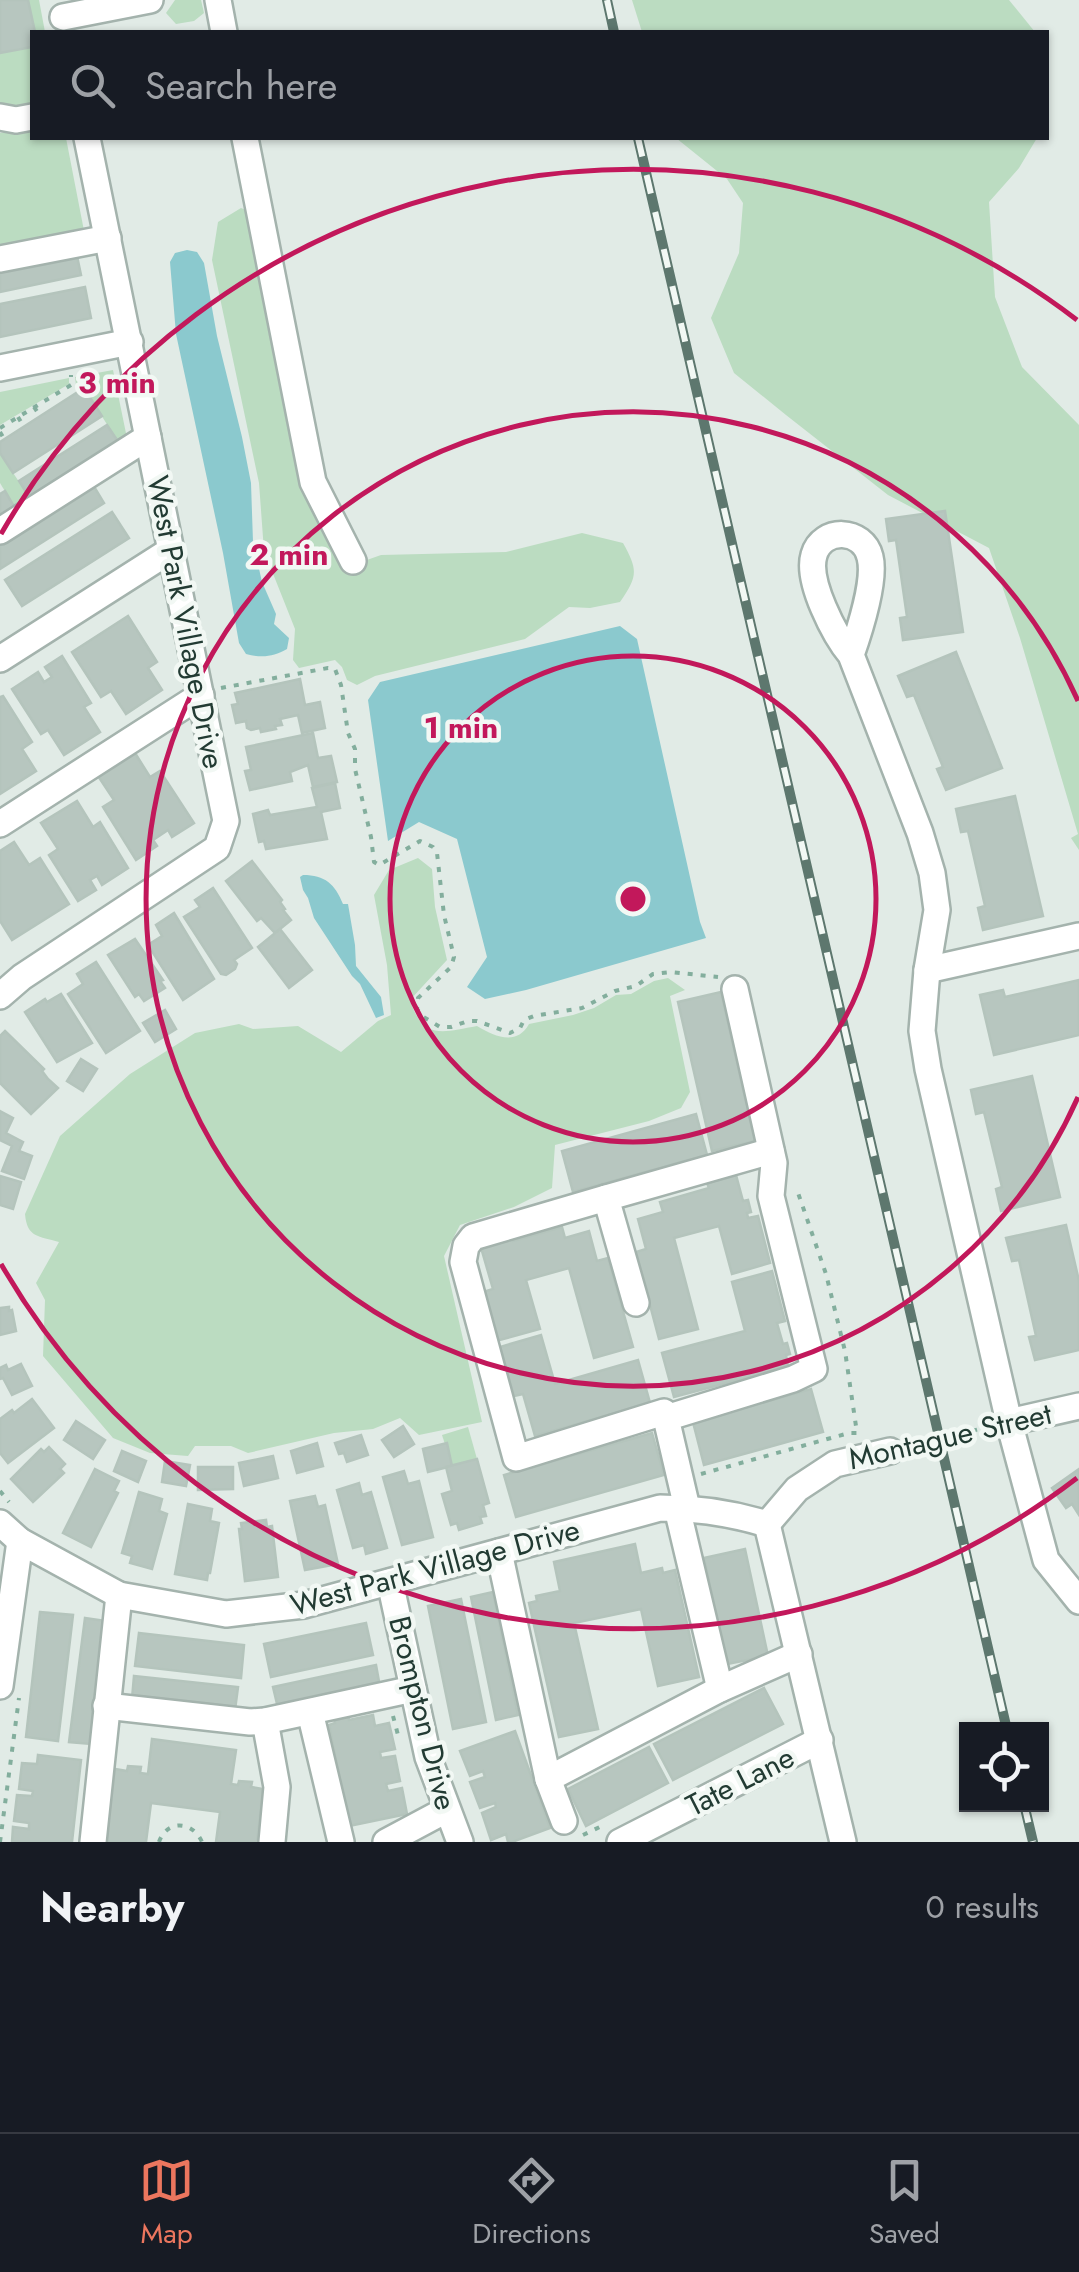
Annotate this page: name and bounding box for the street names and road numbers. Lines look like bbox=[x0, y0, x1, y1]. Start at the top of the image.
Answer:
street label: West Park Village Drive bbox=[137, 472, 235, 772]
street label: Montague Street bbox=[844, 1392, 1056, 1480]
street label: West Park Village Drive bbox=[286, 1508, 584, 1626]
street label: Brompton Drive bbox=[378, 1612, 468, 1814]
street label: Tate Lane bbox=[678, 1735, 802, 1827]

